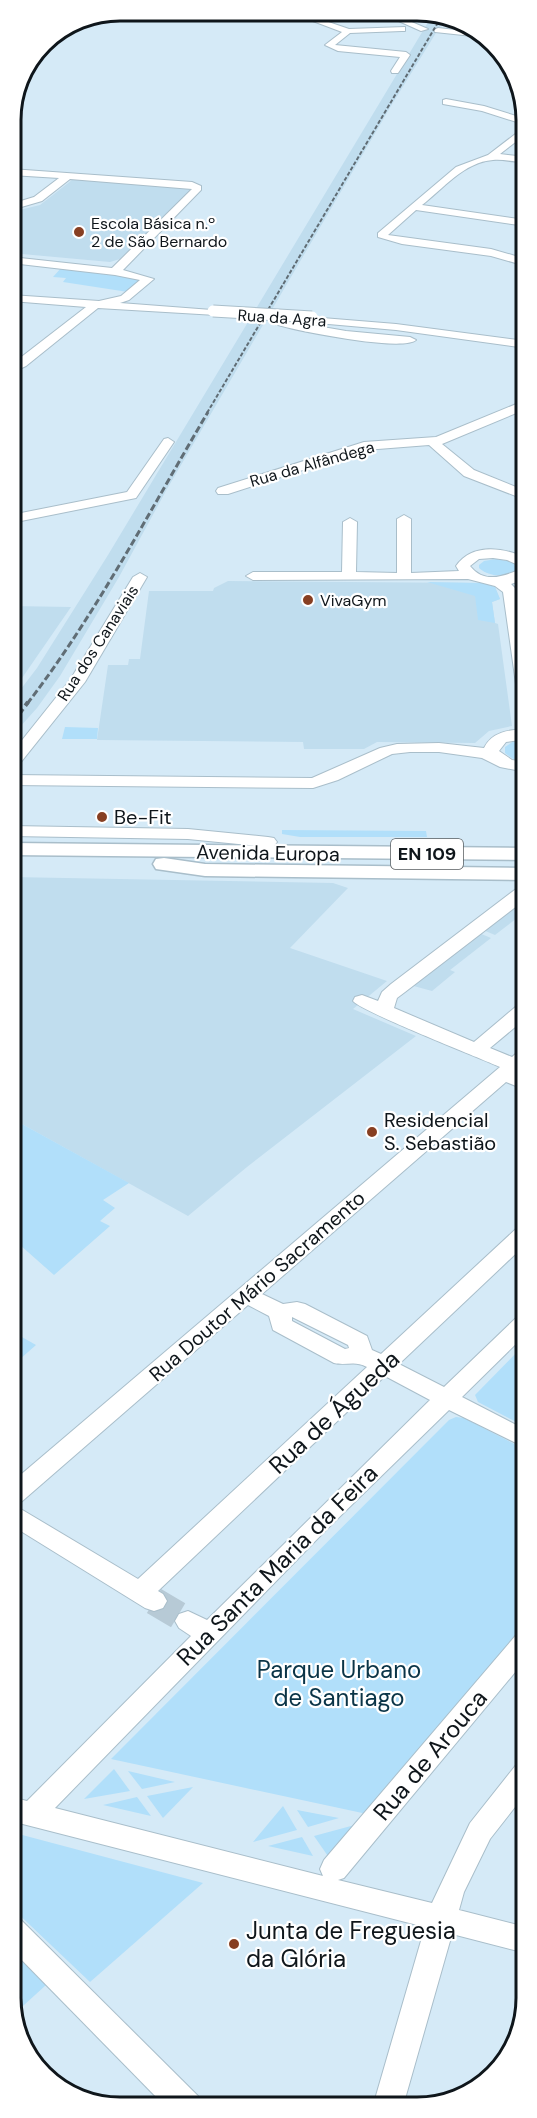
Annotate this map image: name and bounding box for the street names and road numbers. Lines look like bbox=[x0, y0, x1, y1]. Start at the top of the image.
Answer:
street label: Rua da Agra bbox=[237, 304, 327, 332]
street label: Rua da Alfândega bbox=[247, 436, 377, 492]
street label: Rua dos Canaviais bbox=[53, 581, 143, 705]
street label: Avenida Europa bbox=[196, 839, 340, 867]
road number: EN 109 bbox=[391, 839, 463, 869]
street label: Rua Doutor Mário Sacramento bbox=[144, 1185, 370, 1387]
street label: Rua de Águeda bbox=[262, 1344, 406, 1480]
street label: Rua Santa Maria da Feira bbox=[170, 1458, 384, 1672]
street label: Rua de Arouca bbox=[366, 1683, 494, 1827]

